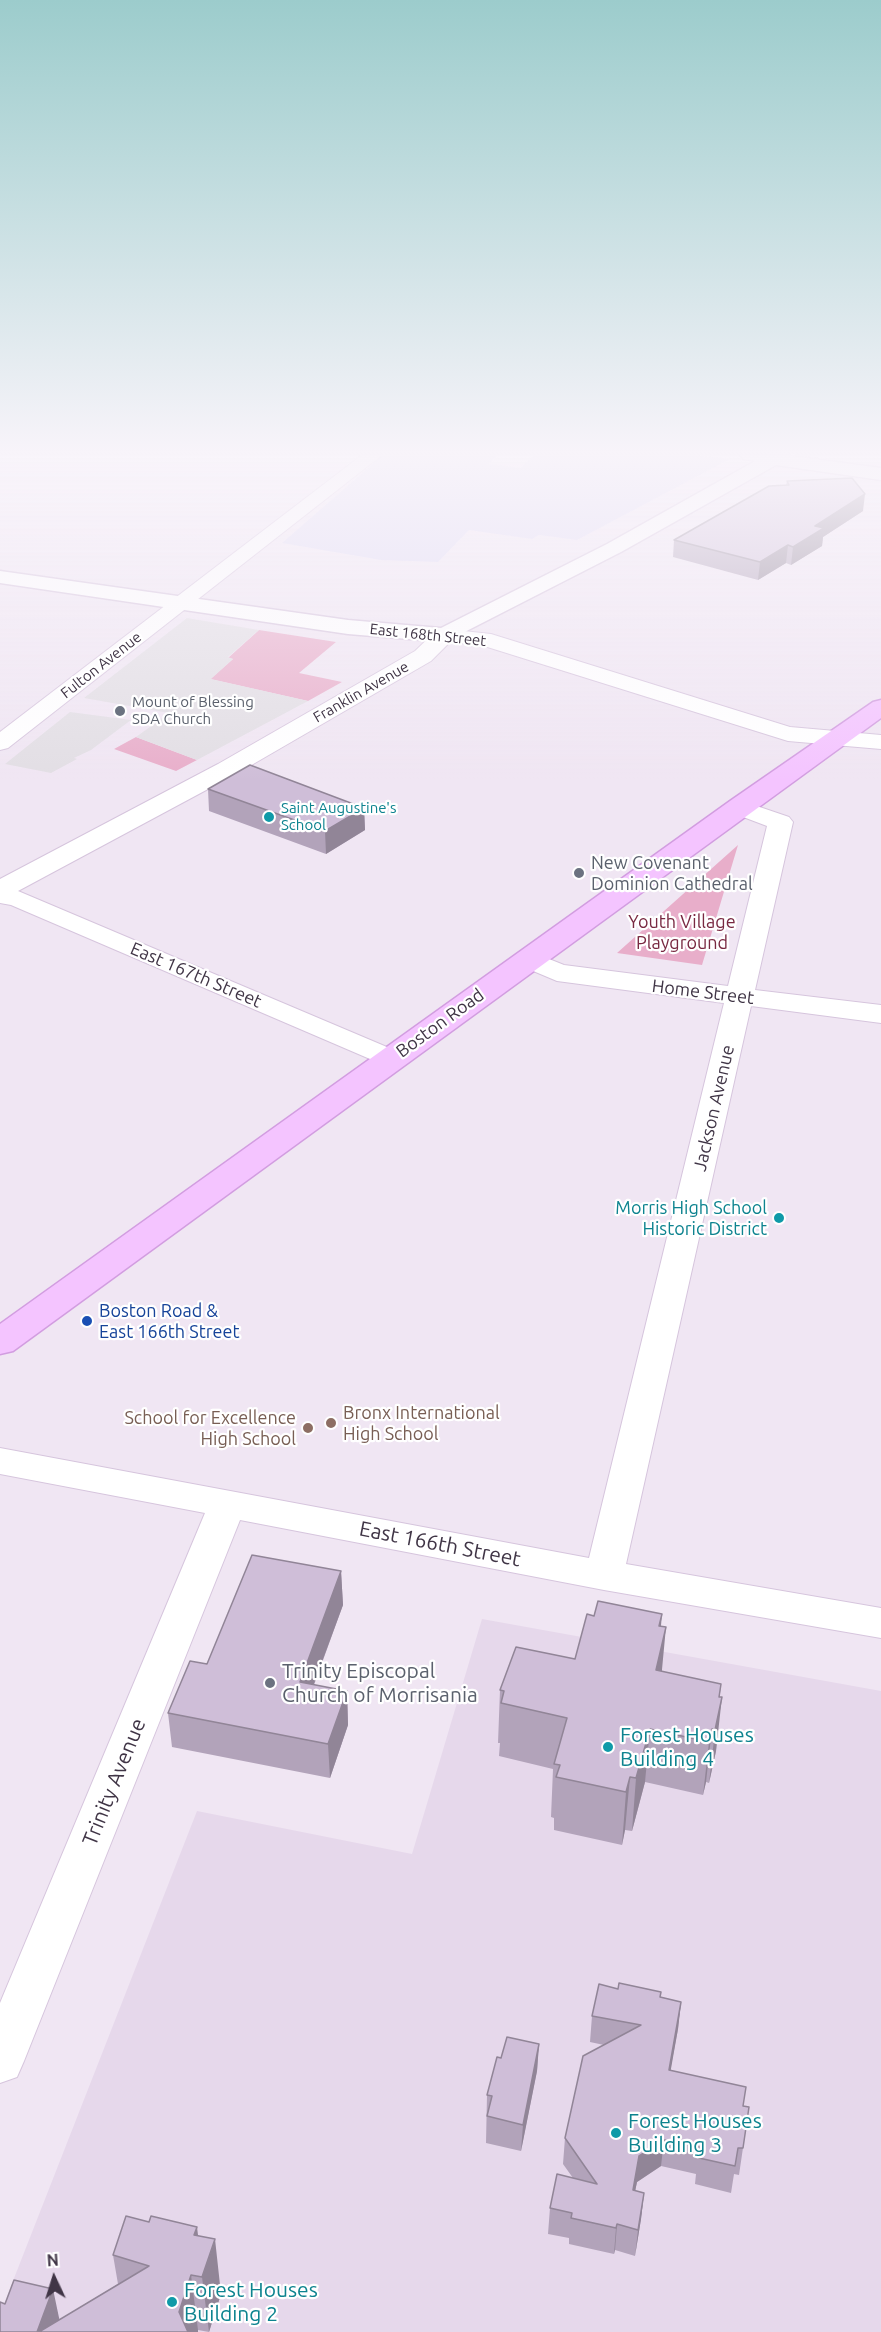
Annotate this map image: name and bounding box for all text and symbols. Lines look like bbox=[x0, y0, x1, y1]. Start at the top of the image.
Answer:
street label: East 168th Street bbox=[369, 620, 487, 650]
street label: Fulton Avenue bbox=[57, 628, 145, 702]
street label: Franklin Avenue bbox=[310, 657, 412, 727]
place label: Mount of Blessing SDA Church bbox=[132, 693, 254, 728]
marker: Mount of Blessing SDA Church bbox=[113, 704, 127, 718]
place label: Saint Augustine's School bbox=[281, 799, 396, 834]
marker: Saint Augustine's School bbox=[262, 810, 276, 824]
place label: New Covenant Dominion Cathedral bbox=[591, 852, 753, 894]
marker: New Covenant Dominion Cathedral bbox=[572, 866, 586, 880]
park label: Youth Village Playground bbox=[628, 911, 736, 954]
street label: East 167th Street bbox=[127, 938, 265, 1012]
street label: Home Street bbox=[651, 975, 755, 1009]
street label: Boston Road bbox=[392, 984, 488, 1062]
street label: Jackson Avenue bbox=[689, 1043, 739, 1173]
place label: Morris High School Historic District bbox=[615, 1197, 767, 1240]
marker: Morris High School Historic District bbox=[772, 1211, 786, 1225]
place label: Boston Road & East 166th Street bbox=[99, 1300, 240, 1342]
marker: Boston Road & East 166th Street bbox=[80, 1314, 94, 1328]
place label: Bronx International High School bbox=[343, 1402, 500, 1444]
place label: School for Excellence High School bbox=[124, 1407, 296, 1450]
marker: Bronx International High School bbox=[324, 1416, 338, 1430]
marker: School for Excellence High School bbox=[301, 1421, 315, 1435]
street label: East 166th Street bbox=[357, 1516, 523, 1572]
place label: Trinity Episcopal Church of Morrisania bbox=[282, 1658, 478, 1708]
marker: Trinity Episcopal Church of Morrisania bbox=[263, 1676, 277, 1690]
street label: Trinity Avenue bbox=[77, 1715, 151, 1849]
place label: Forest Houses Building 4 bbox=[620, 1722, 754, 1772]
marker: Forest Houses Building 4 bbox=[601, 1740, 615, 1754]
place label: Forest Houses Building 3 bbox=[628, 2108, 762, 2158]
marker: Forest Houses Building 3 bbox=[609, 2126, 623, 2140]
north arrow bbox=[24, 2248, 84, 2308]
text: N bbox=[46, 2251, 59, 2269]
place label: Forest Houses Building 2 bbox=[184, 2277, 318, 2327]
marker: Forest Houses Building 2 bbox=[165, 2295, 179, 2309]

